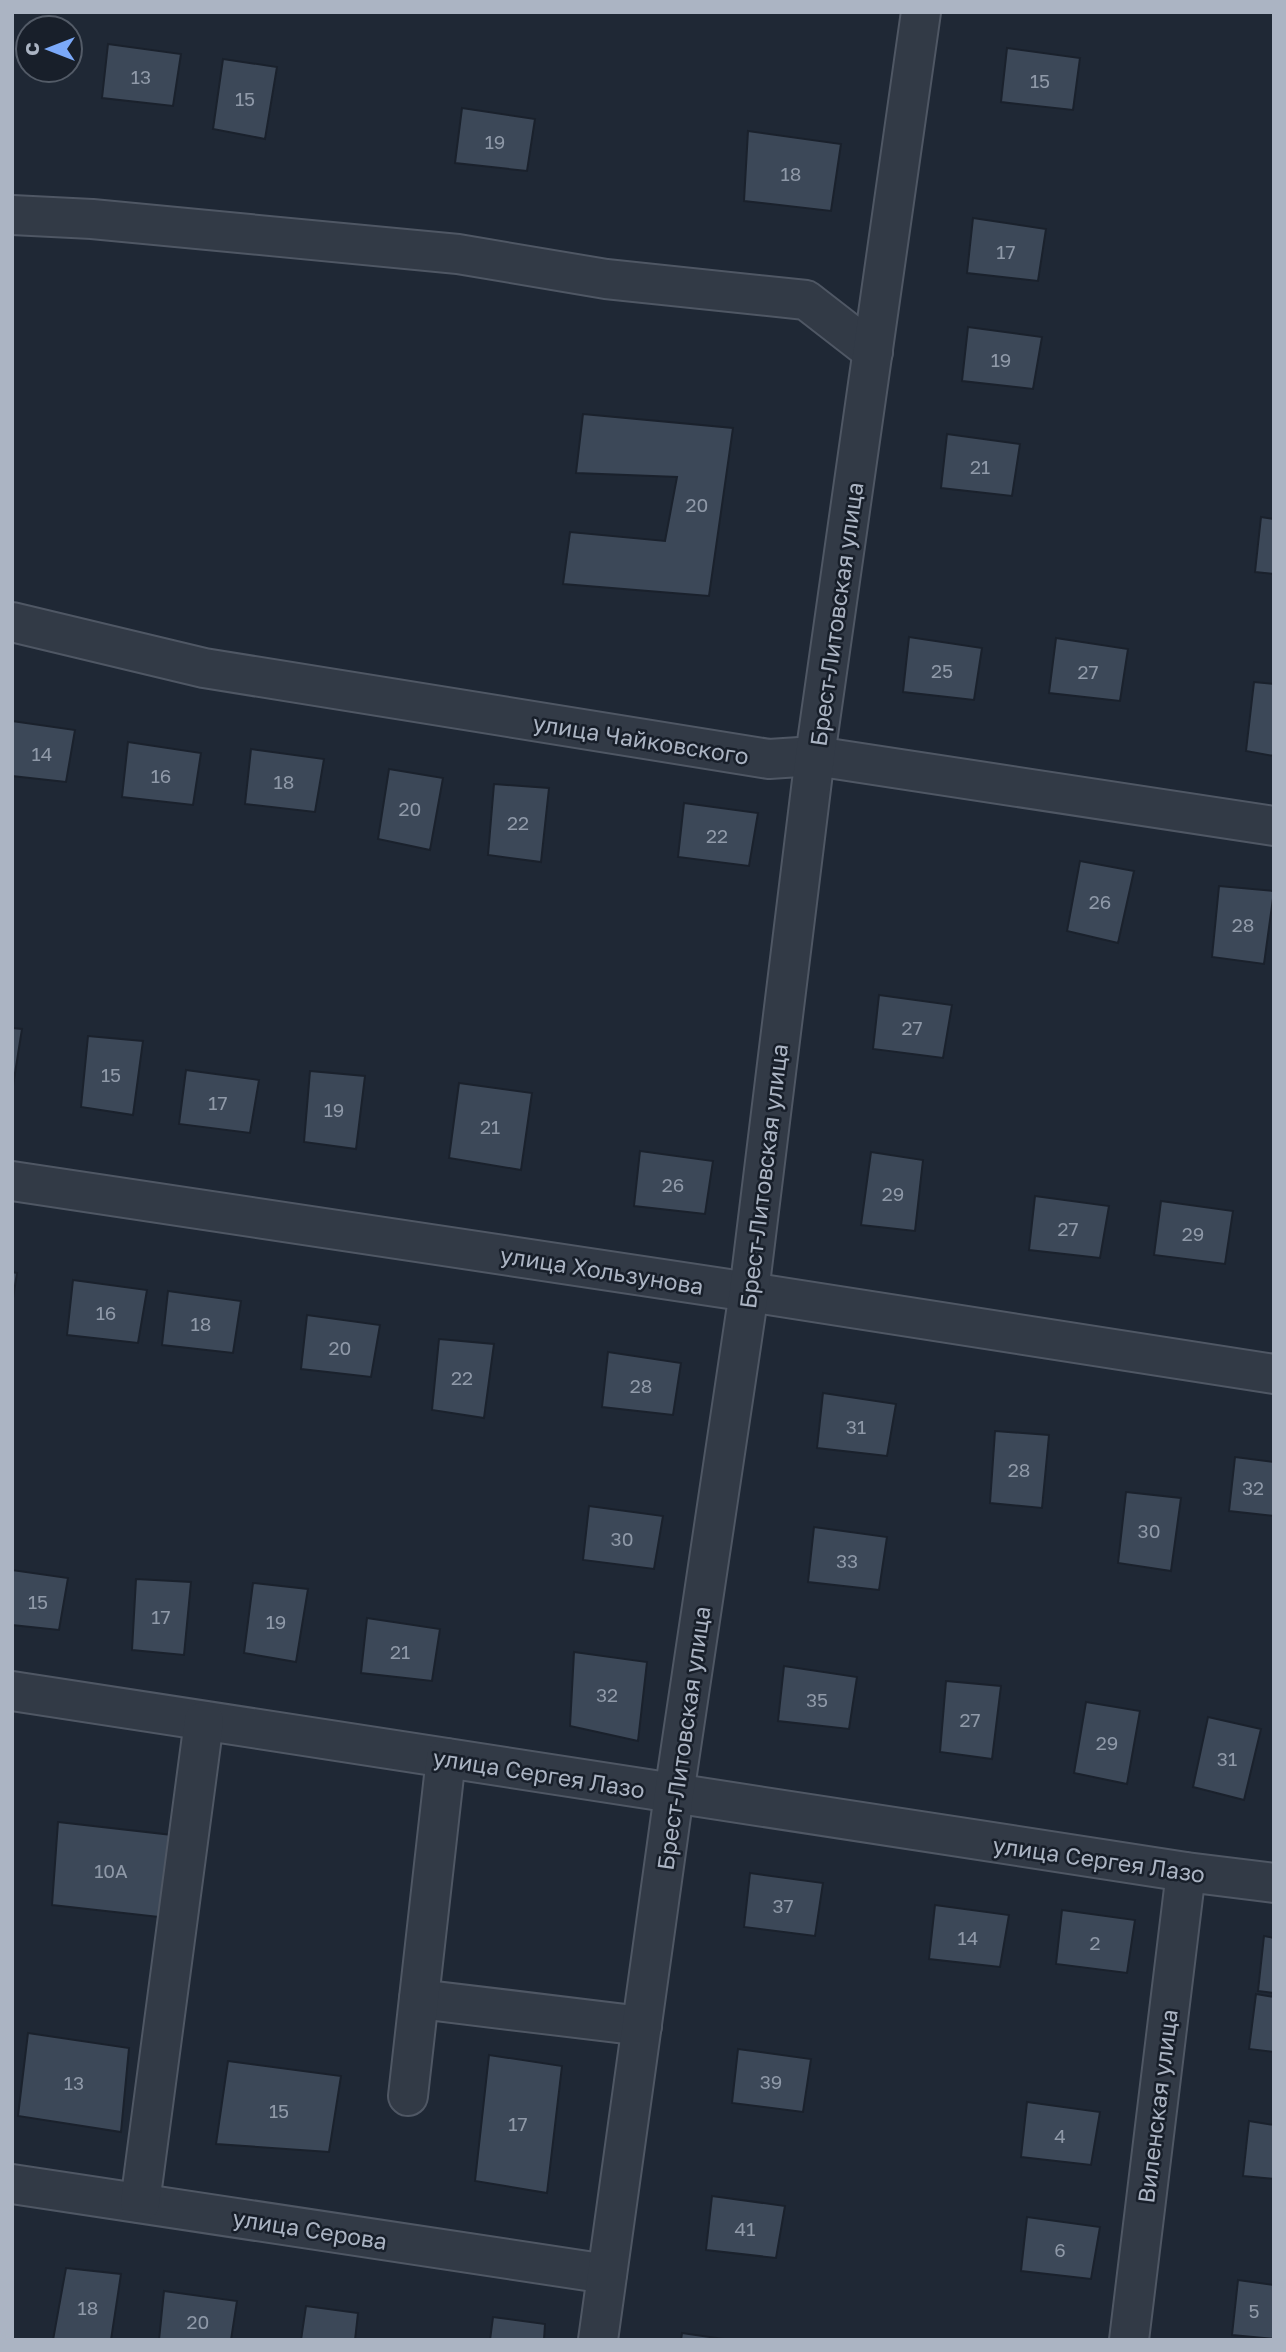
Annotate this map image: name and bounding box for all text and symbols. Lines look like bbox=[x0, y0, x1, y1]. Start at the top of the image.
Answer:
north arrow bbox=[14, 14, 84, 84]
text: С bbox=[20, 42, 43, 56]
house number: 13 bbox=[131, 65, 151, 88]
house number: 15 bbox=[1030, 69, 1050, 92]
house number: 15 bbox=[235, 87, 255, 110]
house number: 19 bbox=[485, 130, 505, 153]
house number: 18 bbox=[781, 162, 801, 185]
house number: 17 bbox=[996, 240, 1016, 263]
house number: 19 bbox=[991, 348, 1011, 371]
house number: 21 bbox=[970, 455, 990, 478]
street label: Брест-Литовская улица bbox=[804, 480, 868, 748]
house number: 20 bbox=[686, 493, 708, 516]
house number: 25 bbox=[931, 659, 953, 682]
house number: 27 bbox=[1077, 660, 1099, 683]
street label: улица Чайковского bbox=[531, 708, 751, 770]
house number: 14 bbox=[32, 742, 52, 765]
house number: 16 bbox=[151, 764, 171, 787]
house number: 18 bbox=[274, 770, 294, 793]
house number: 20 bbox=[399, 797, 421, 820]
house number: 22 bbox=[507, 811, 529, 834]
house number: 22 bbox=[706, 824, 728, 847]
house number: 26 bbox=[1089, 890, 1111, 913]
house number: 28 bbox=[1232, 913, 1254, 936]
house number: 27 bbox=[901, 1016, 923, 1039]
street label: Брест-Литовская улица bbox=[733, 1042, 793, 1310]
house number: 15 bbox=[101, 1063, 121, 1086]
house number: 17 bbox=[208, 1091, 228, 1114]
house number: 19 bbox=[324, 1098, 344, 1121]
house number: 21 bbox=[480, 1115, 500, 1138]
house number: 26 bbox=[662, 1173, 684, 1196]
house number: 29 bbox=[882, 1182, 904, 1205]
house number: 27 bbox=[1057, 1217, 1079, 1240]
house number: 29 bbox=[1182, 1222, 1204, 1245]
street label: улица Хользунова bbox=[498, 1240, 706, 1300]
house number: 16 bbox=[96, 1301, 116, 1324]
house number: 18 bbox=[191, 1312, 211, 1335]
house number: 20 bbox=[329, 1336, 351, 1359]
house number: 22 bbox=[451, 1366, 473, 1389]
house number: 28 bbox=[630, 1374, 652, 1397]
house number: 31 bbox=[846, 1415, 866, 1438]
house number: 28 bbox=[1008, 1458, 1030, 1481]
house number: 32 bbox=[1242, 1476, 1264, 1499]
house number: 30 bbox=[1138, 1519, 1160, 1542]
house number: 30 bbox=[611, 1527, 633, 1550]
house number: 33 bbox=[836, 1549, 858, 1572]
house number: 15 bbox=[28, 1590, 48, 1613]
street label: Брест-Литовская улица bbox=[651, 1604, 715, 1872]
house number: 17 bbox=[151, 1605, 171, 1628]
house number: 19 bbox=[266, 1610, 286, 1633]
house number: 21 bbox=[390, 1640, 410, 1663]
house number: 32 bbox=[596, 1683, 618, 1706]
house number: 35 bbox=[806, 1688, 828, 1711]
house number: 27 bbox=[959, 1708, 981, 1731]
house number: 29 bbox=[1096, 1731, 1118, 1754]
street label: улица Сергея Лазо bbox=[431, 1742, 647, 1804]
house number: 31 bbox=[1217, 1747, 1237, 1770]
street label: улица Сергея Лазо bbox=[991, 1830, 1207, 1888]
house number: 10А bbox=[94, 1859, 128, 1882]
house number: 37 bbox=[772, 1894, 794, 1917]
house number: 14 bbox=[958, 1926, 978, 1949]
house number: 2 bbox=[1089, 1931, 1101, 1954]
street label: Виленская улица bbox=[1131, 2007, 1183, 2205]
house number: 39 bbox=[760, 2070, 782, 2093]
house number: 13 bbox=[64, 2071, 84, 2094]
house number: 15 bbox=[269, 2099, 289, 2122]
house number: 17 bbox=[508, 2112, 528, 2135]
house number: 4 bbox=[1054, 2124, 1066, 2147]
street label: улица Серова bbox=[231, 2203, 389, 2255]
house number: 41 bbox=[735, 2217, 755, 2240]
house number: 6 bbox=[1054, 2238, 1066, 2261]
house number: 18 bbox=[78, 2296, 98, 2319]
house number: 5 bbox=[1248, 2299, 1260, 2322]
house number: 20 bbox=[187, 2310, 209, 2333]

